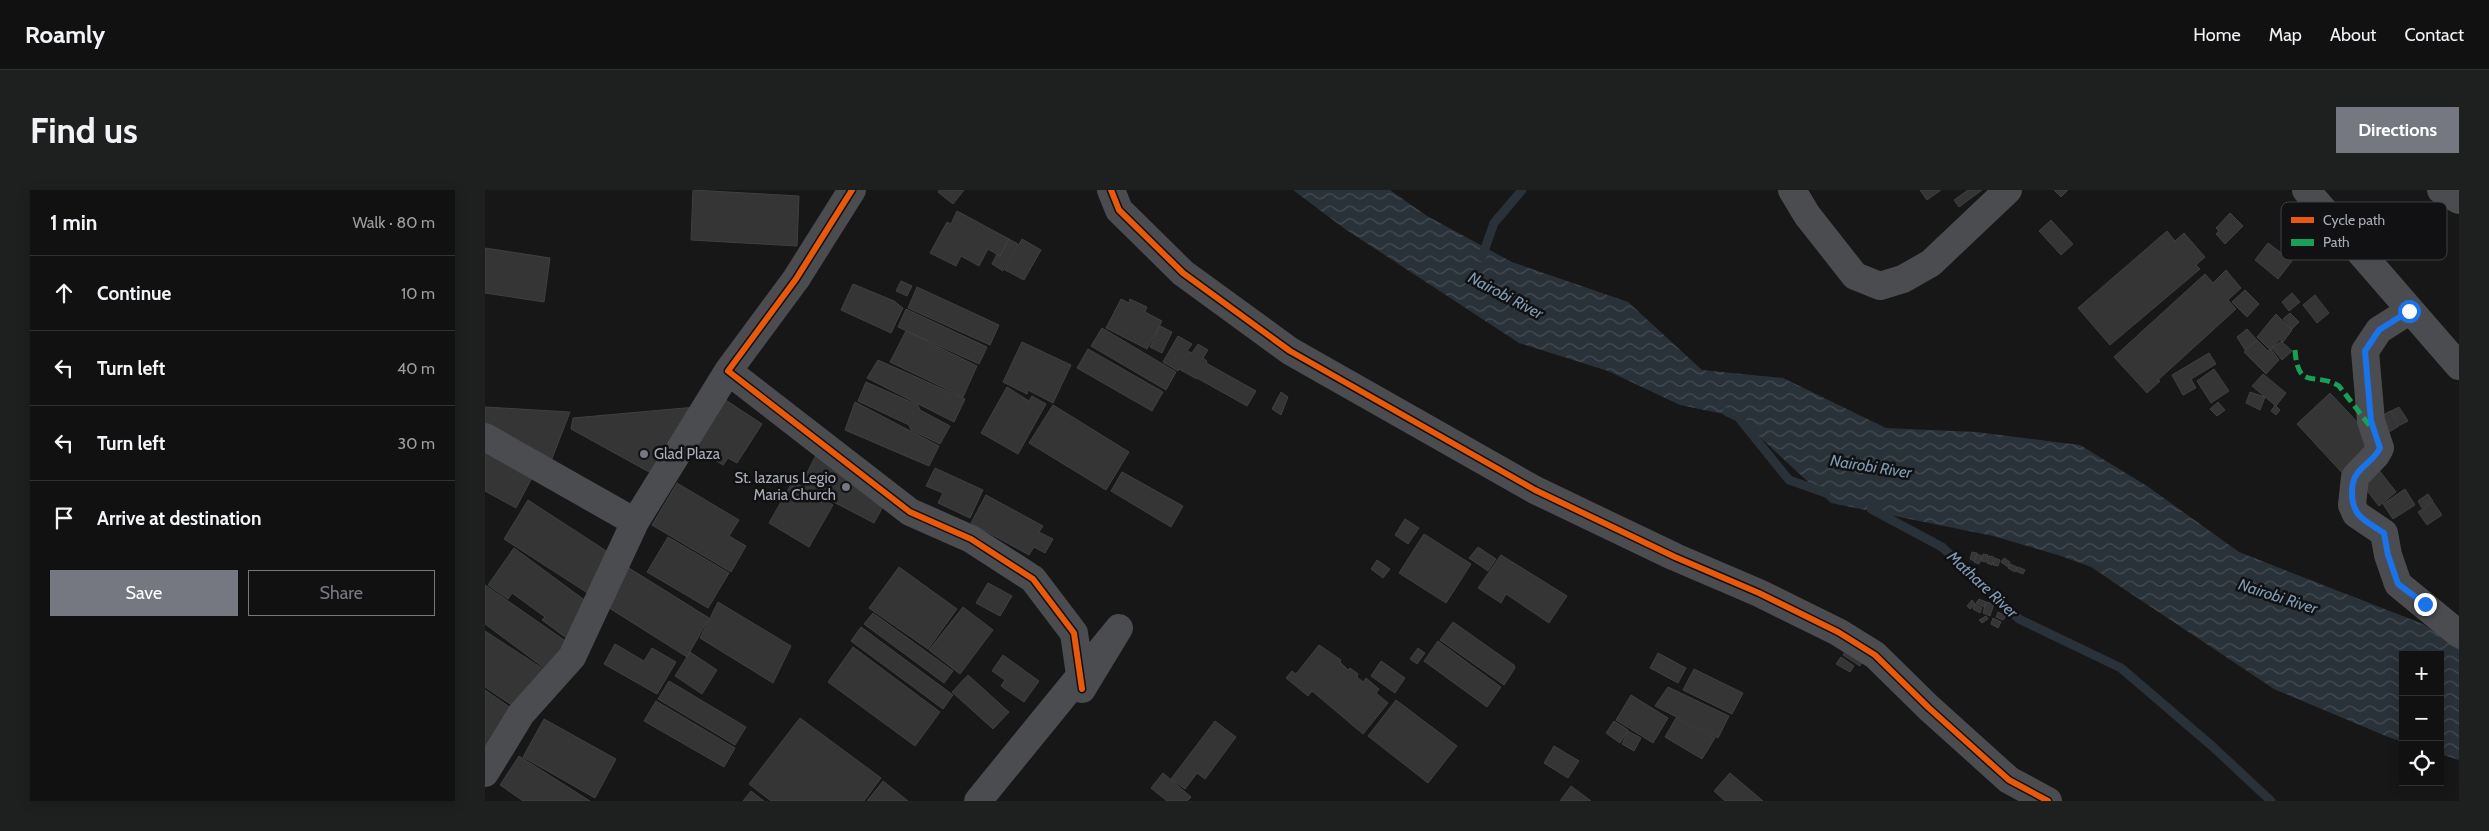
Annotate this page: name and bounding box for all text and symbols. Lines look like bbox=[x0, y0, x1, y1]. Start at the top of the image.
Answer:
text: Roamly bbox=[25, 20, 105, 49]
text: Home bbox=[2193, 24, 2241, 46]
text: Map bbox=[2269, 24, 2302, 46]
text: About bbox=[2330, 24, 2376, 46]
text: Contact bbox=[2404, 24, 2464, 46]
button: Directions bbox=[2336, 107, 2459, 153]
text: Find us bbox=[30, 109, 138, 152]
legend bbox=[2281, 202, 2447, 260]
text: 1 min bbox=[50, 210, 97, 235]
text: Cycle path bbox=[2323, 211, 2385, 229]
text: Walk · 80 m bbox=[352, 213, 435, 232]
text: Path bbox=[2323, 233, 2350, 251]
water label: Nairobi River bbox=[1465, 268, 1547, 324]
icon: ahead bbox=[50, 279, 78, 307]
text: Continue bbox=[97, 282, 171, 305]
text: 10 m bbox=[401, 284, 435, 303]
route start bbox=[2398, 300, 2421, 323]
icon: left bbox=[50, 354, 78, 382]
text: Turn left bbox=[97, 357, 165, 380]
text: 40 m bbox=[397, 359, 435, 378]
icon: left bbox=[50, 429, 78, 457]
text: Turn left bbox=[97, 432, 165, 455]
text: 30 m bbox=[398, 434, 435, 453]
place label: Glad Plaza bbox=[654, 445, 721, 463]
marker: Glad Plaza bbox=[638, 448, 650, 460]
water label: Nairobi River bbox=[1829, 451, 1914, 482]
place label: St. lazarus Legio Maria Church bbox=[734, 469, 836, 504]
marker: St. lazarus Legio Maria Church bbox=[840, 481, 852, 493]
icon: arrive bbox=[50, 504, 78, 532]
text: Arrive at destination bbox=[97, 507, 261, 530]
water label: Mathare River bbox=[1943, 546, 2022, 622]
button: Save bbox=[50, 570, 238, 616]
button: Share bbox=[248, 570, 435, 616]
water label: Nairobi River bbox=[2236, 575, 2321, 619]
route end bbox=[2414, 593, 2437, 616]
map controls bbox=[2399, 651, 2444, 786]
button: + bbox=[2399, 651, 2444, 696]
button: − bbox=[2399, 696, 2444, 741]
button: locate bbox=[2399, 741, 2444, 786]

